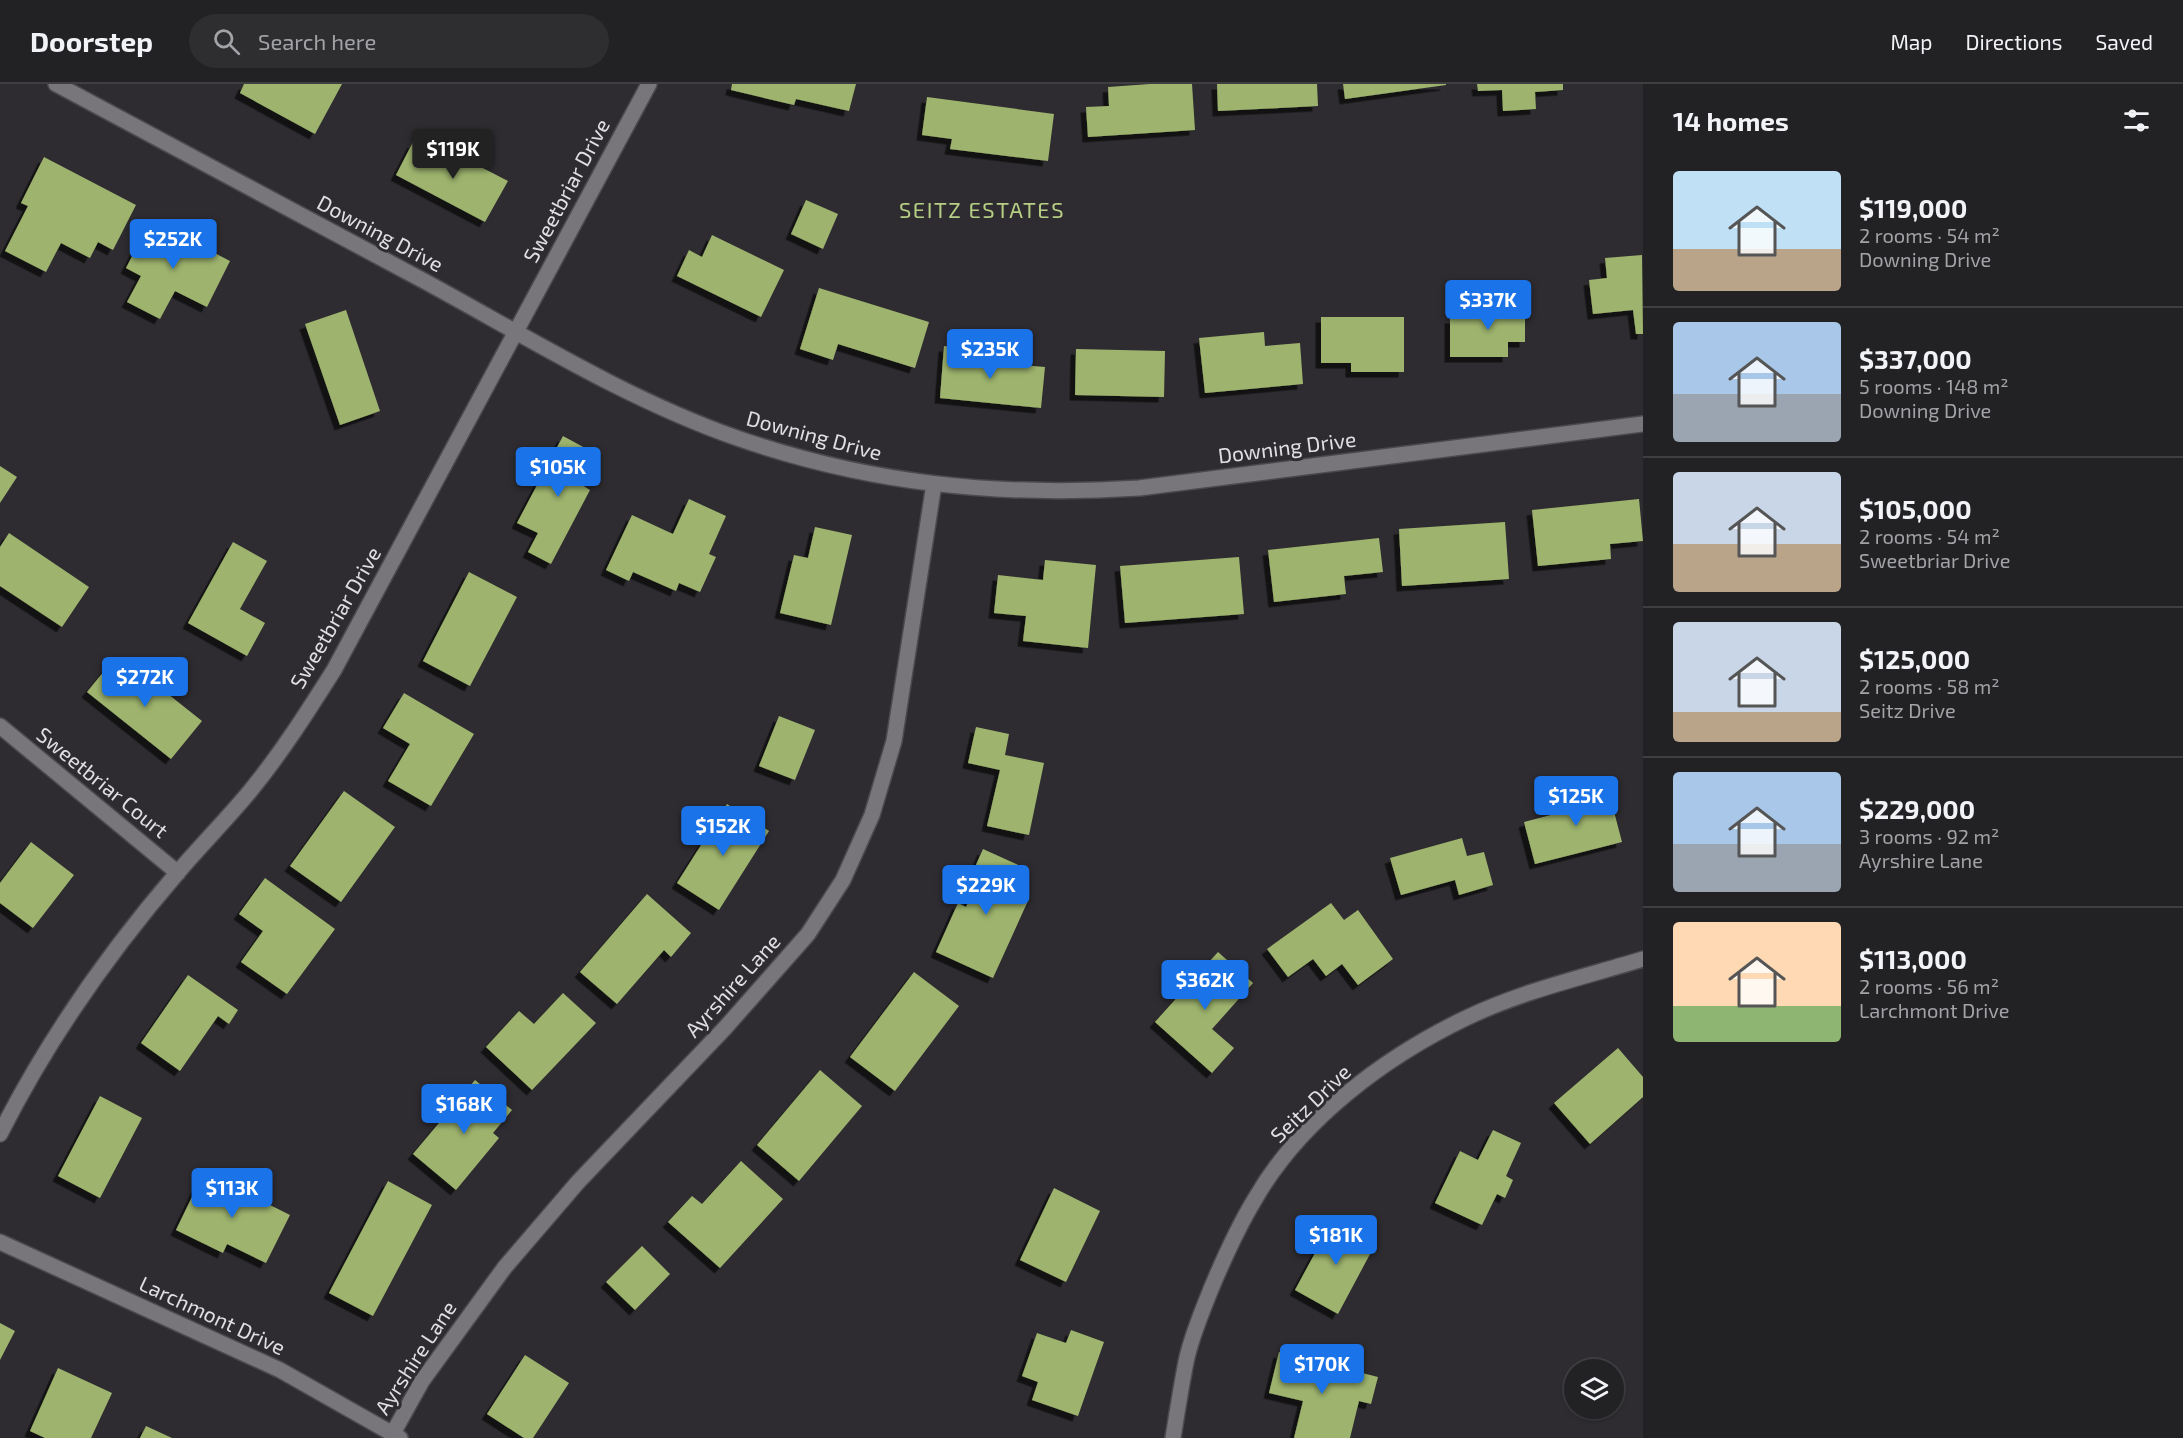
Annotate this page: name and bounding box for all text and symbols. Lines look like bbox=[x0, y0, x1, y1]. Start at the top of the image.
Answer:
search box bbox=[189, 14, 609, 68]
text: Doorstep bbox=[30, 24, 153, 58]
icon: search bbox=[210, 25, 243, 58]
text: Search here bbox=[258, 28, 376, 54]
text: Map bbox=[1890, 29, 1933, 54]
text: Directions bbox=[1966, 29, 2062, 54]
text: Saved bbox=[2095, 29, 2153, 54]
icon: filters bbox=[2120, 104, 2153, 137]
text: 14 homes bbox=[1673, 105, 1789, 136]
street label: Sweetbriar Drive bbox=[517, 114, 614, 266]
pin: $119K bbox=[411, 129, 495, 180]
text: $119K bbox=[426, 136, 480, 160]
street label: Downing Drive bbox=[313, 189, 448, 276]
text: $119,000 bbox=[1859, 192, 1967, 223]
icon: home bbox=[1721, 195, 1793, 267]
district label: SEITZ ESTATES bbox=[899, 196, 1065, 222]
pin: $252K bbox=[131, 219, 215, 270]
text: 2 rooms · 54 m² bbox=[1859, 223, 2000, 247]
text: $252K bbox=[144, 226, 202, 250]
text: Downing Drive bbox=[1859, 247, 1991, 271]
pin: $337K bbox=[1446, 280, 1530, 331]
text: $337K bbox=[1459, 287, 1517, 311]
pin: $235K bbox=[948, 329, 1032, 380]
text: $235K bbox=[961, 336, 1019, 360]
text: $337,000 bbox=[1859, 343, 1972, 374]
icon: home bbox=[1721, 346, 1793, 418]
text: 5 rooms · 148 m² bbox=[1859, 374, 2009, 398]
text: Downing Drive bbox=[1859, 398, 1991, 422]
street label: Downing Drive bbox=[744, 404, 885, 465]
street label: Downing Drive bbox=[1216, 426, 1357, 467]
pin: $105K bbox=[516, 447, 600, 498]
text: $105K bbox=[530, 454, 586, 478]
text: $105,000 bbox=[1859, 493, 1972, 524]
icon: home bbox=[1721, 496, 1793, 568]
text: 2 rooms · 54 m² bbox=[1859, 524, 2000, 548]
street label: Sweetbriar Drive bbox=[284, 542, 385, 692]
text: Sweetbriar Drive bbox=[1859, 548, 2011, 572]
text: $125,000 bbox=[1859, 643, 1970, 674]
icon: home bbox=[1721, 646, 1793, 718]
pin: $272K bbox=[103, 657, 187, 708]
text: $272K bbox=[116, 664, 174, 688]
text: 2 rooms · 58 m² bbox=[1859, 674, 2000, 698]
text: Seitz Drive bbox=[1859, 698, 1956, 722]
street label: Sweetbriar Court bbox=[32, 721, 174, 842]
pin: $125K bbox=[1534, 776, 1618, 827]
text: $125K bbox=[1548, 783, 1604, 807]
text: $229,000 bbox=[1859, 793, 1975, 824]
icon: home bbox=[1721, 796, 1793, 868]
pin: $152K bbox=[681, 806, 765, 857]
text: $152K bbox=[695, 813, 751, 837]
text: 3 rooms · 92 m² bbox=[1859, 824, 1999, 848]
text: Ayrshire Lane bbox=[1859, 848, 1983, 872]
pin: $229K bbox=[944, 865, 1028, 916]
text: $229K bbox=[956, 872, 1016, 896]
street label: Ayrshire Lane bbox=[679, 928, 785, 1042]
text: $113,000 bbox=[1859, 943, 1967, 974]
icon: home bbox=[1721, 946, 1793, 1018]
pin: $362K bbox=[1163, 960, 1247, 1011]
text: $362K bbox=[1175, 967, 1235, 991]
text: 2 rooms · 56 m² bbox=[1859, 974, 1999, 998]
text: Larchmont Drive bbox=[1859, 998, 2009, 1022]
street label: Seitz Drive bbox=[1265, 1059, 1355, 1147]
pin: $168K bbox=[422, 1084, 506, 1135]
text: $168K bbox=[435, 1091, 493, 1115]
pin: $113K bbox=[190, 1168, 274, 1219]
text: $113K bbox=[206, 1175, 258, 1199]
pin: $181K bbox=[1294, 1215, 1378, 1266]
text: $181K bbox=[1309, 1222, 1363, 1246]
street label: Larchmont Drive bbox=[136, 1270, 290, 1359]
street label: Ayrshire Lane bbox=[369, 1296, 461, 1419]
pin: $170K bbox=[1280, 1344, 1364, 1395]
text: $170K bbox=[1294, 1351, 1350, 1375]
map controls bbox=[1564, 1359, 1624, 1419]
button: layers bbox=[1564, 1359, 1624, 1419]

